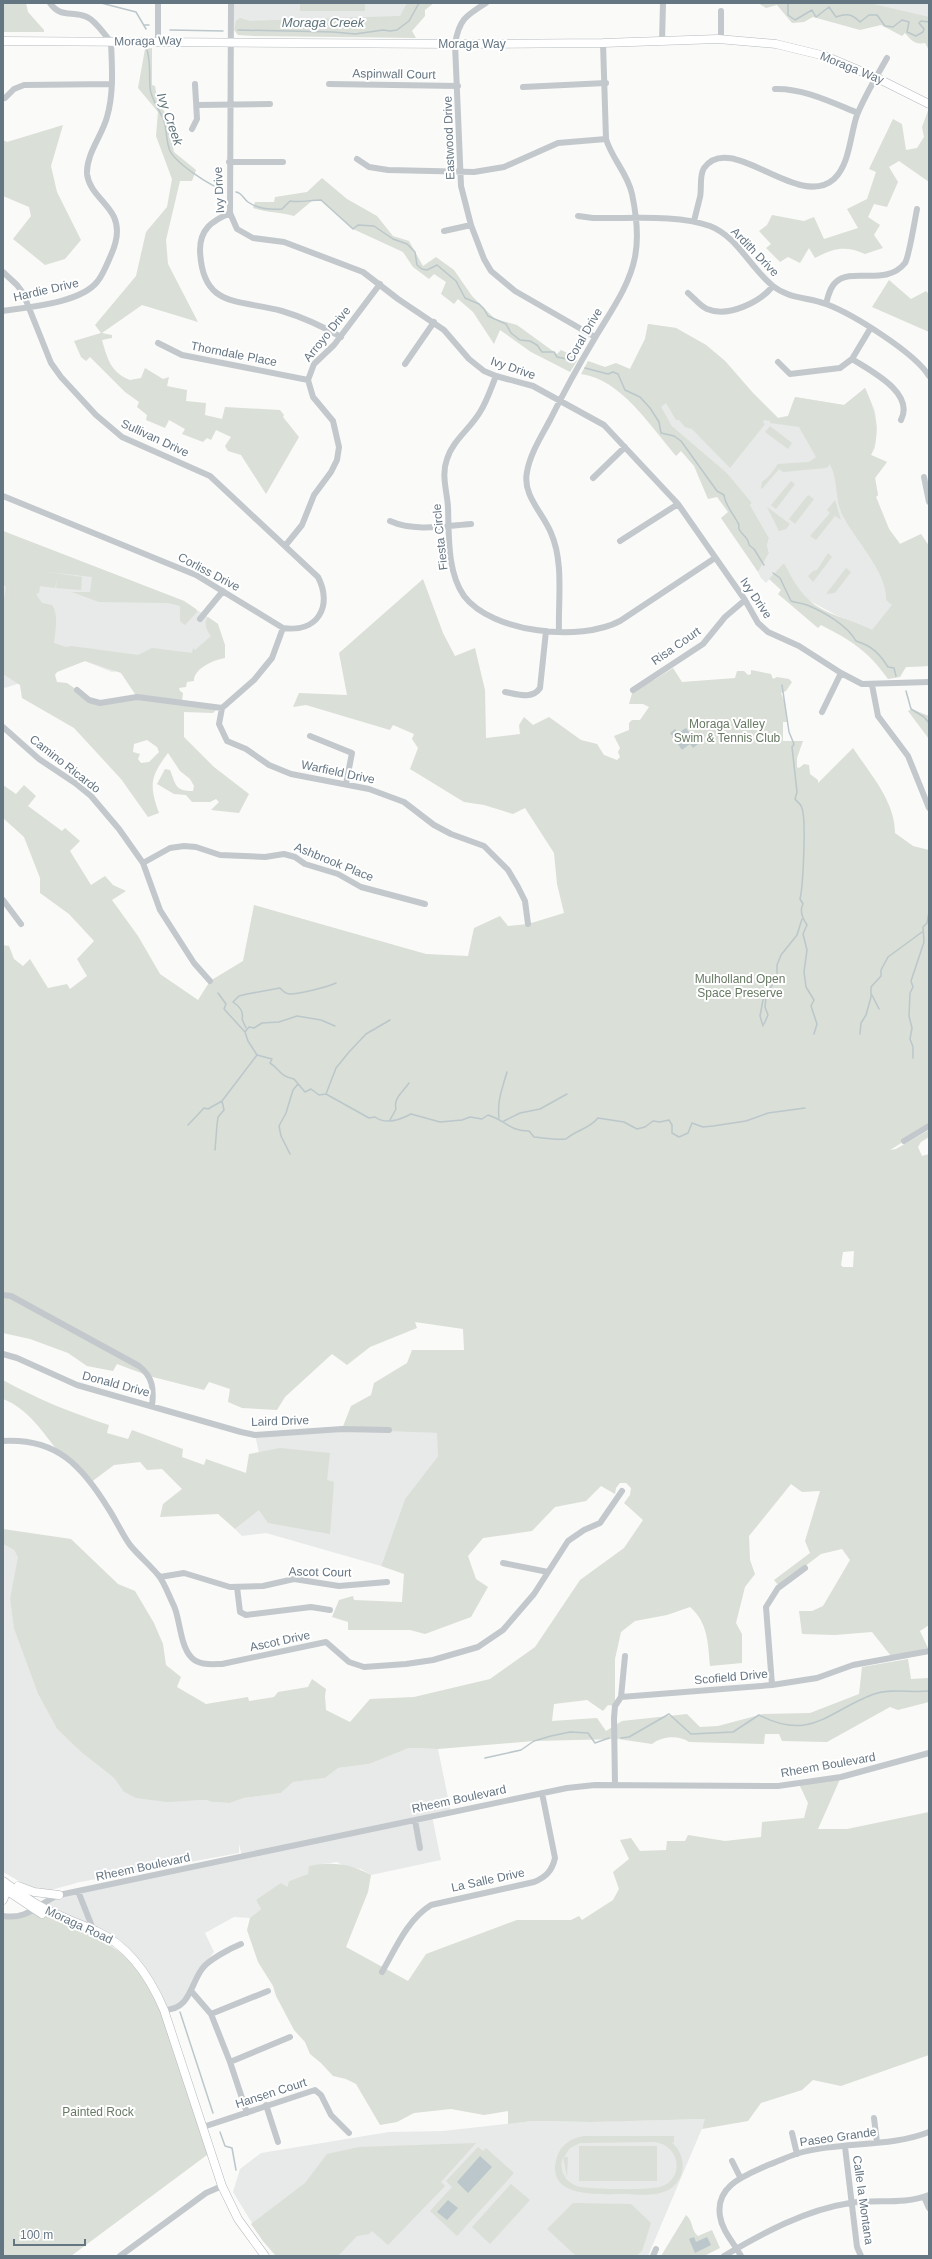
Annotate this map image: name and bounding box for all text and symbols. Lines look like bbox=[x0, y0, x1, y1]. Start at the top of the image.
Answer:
water label: Moraga Creek bbox=[282, 15, 366, 30]
street label: Moraga Way bbox=[114, 33, 182, 49]
street label: Moraga Way bbox=[438, 37, 506, 51]
street label: Moraga Way bbox=[818, 49, 886, 87]
street label: Aspinwall Court bbox=[352, 66, 436, 82]
water label: Ivy Creek bbox=[154, 91, 187, 149]
street label: Eastwood Drive bbox=[441, 95, 457, 180]
street label: Ivy Drive bbox=[211, 166, 227, 214]
street label: Ardith Drive bbox=[728, 225, 782, 280]
street label: Hardie Drive bbox=[12, 276, 80, 304]
street label: Arroyo Drive bbox=[301, 303, 354, 364]
street label: Coral Drive bbox=[563, 305, 605, 364]
street label: Thorndale Place bbox=[190, 339, 279, 369]
street label: Ivy Drive bbox=[489, 354, 538, 382]
street label: Sullivan Drive bbox=[119, 416, 191, 460]
street label: Fiesta Circle bbox=[430, 503, 450, 571]
street label: Corliss Drive bbox=[176, 550, 243, 594]
street label: Ivy Drive bbox=[737, 575, 775, 622]
street label: Risa Court bbox=[649, 624, 704, 668]
park label: Moraga Valley Swim & Tennis Club bbox=[674, 717, 781, 745]
street label: Camino Ricardo bbox=[27, 732, 103, 796]
street label: Warfield Drive bbox=[300, 757, 376, 787]
street label: Ashbrook Place bbox=[292, 840, 376, 884]
park label: Mulholland Open Space Preserve bbox=[695, 972, 785, 1000]
street label: Donald Drive bbox=[81, 1368, 152, 1400]
street label: Laird Drive bbox=[251, 1413, 310, 1429]
street label: Ascot Court bbox=[289, 1564, 352, 1580]
street label: Ascot Drive bbox=[249, 1628, 312, 1654]
street label: Scofield Drive bbox=[694, 1667, 769, 1687]
street label: Rheem Boulevard bbox=[779, 1750, 877, 1780]
street label: Rheem Boulevard bbox=[411, 1782, 507, 1816]
street label: Rheem Boulevard bbox=[95, 1850, 191, 1884]
street label: La Salle Drive bbox=[450, 1865, 526, 1895]
street label: Moraga Road bbox=[43, 1903, 115, 1947]
street label: Hansen Court bbox=[234, 2075, 309, 2111]
park label: Painted Rock bbox=[62, 2105, 135, 2119]
street label: Paseo Grande bbox=[799, 2125, 878, 2149]
street label: Calle la Montana bbox=[850, 2154, 876, 2246]
scale bar bbox=[14, 2221, 85, 2247]
text: 100 m bbox=[20, 2228, 53, 2242]

